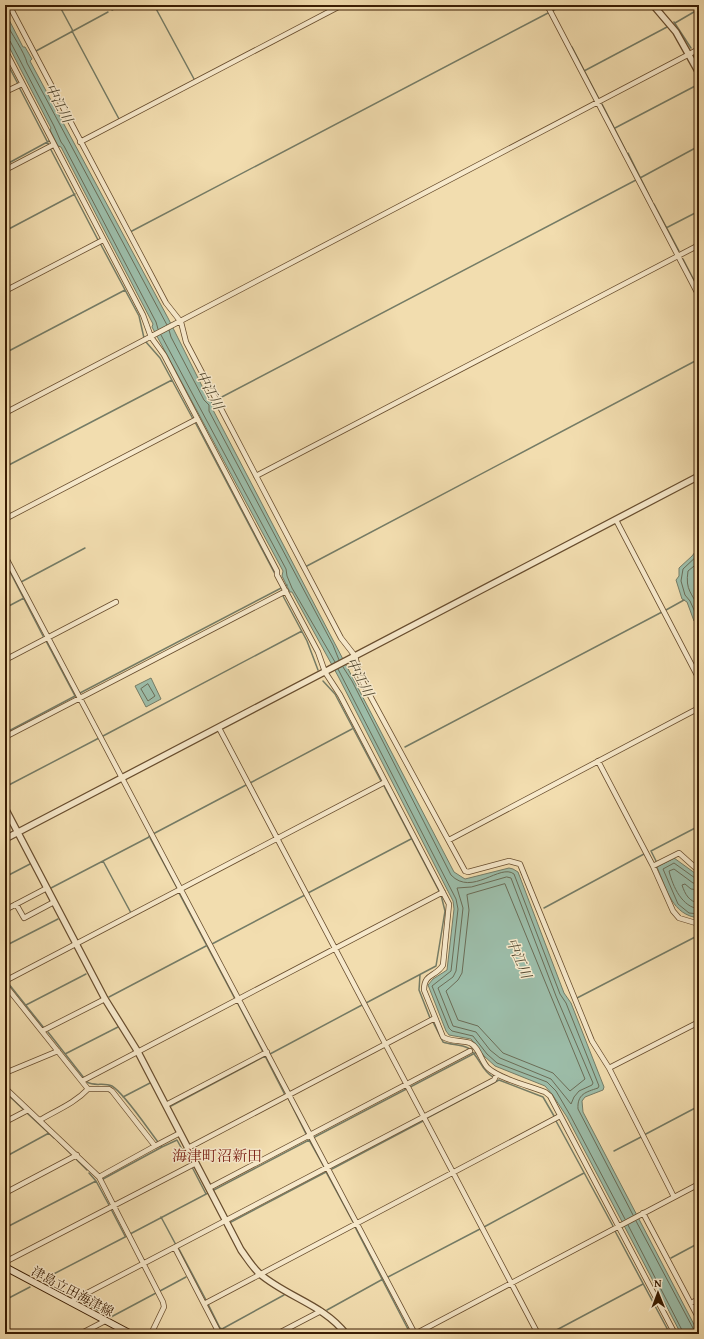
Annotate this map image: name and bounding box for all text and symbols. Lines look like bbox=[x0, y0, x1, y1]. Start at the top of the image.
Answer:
water label: 中江川 bbox=[40, 80, 79, 128]
water label: 中江川 bbox=[191, 367, 230, 415]
water label: 中江川 bbox=[341, 654, 380, 702]
water label: 中江川 bbox=[502, 935, 537, 983]
district label: 海津町沼新田 bbox=[172, 1145, 262, 1166]
street label: 津島立田海津線 bbox=[28, 1262, 117, 1321]
north arrow bbox=[638, 1273, 678, 1313]
text: N bbox=[654, 1275, 662, 1291]

